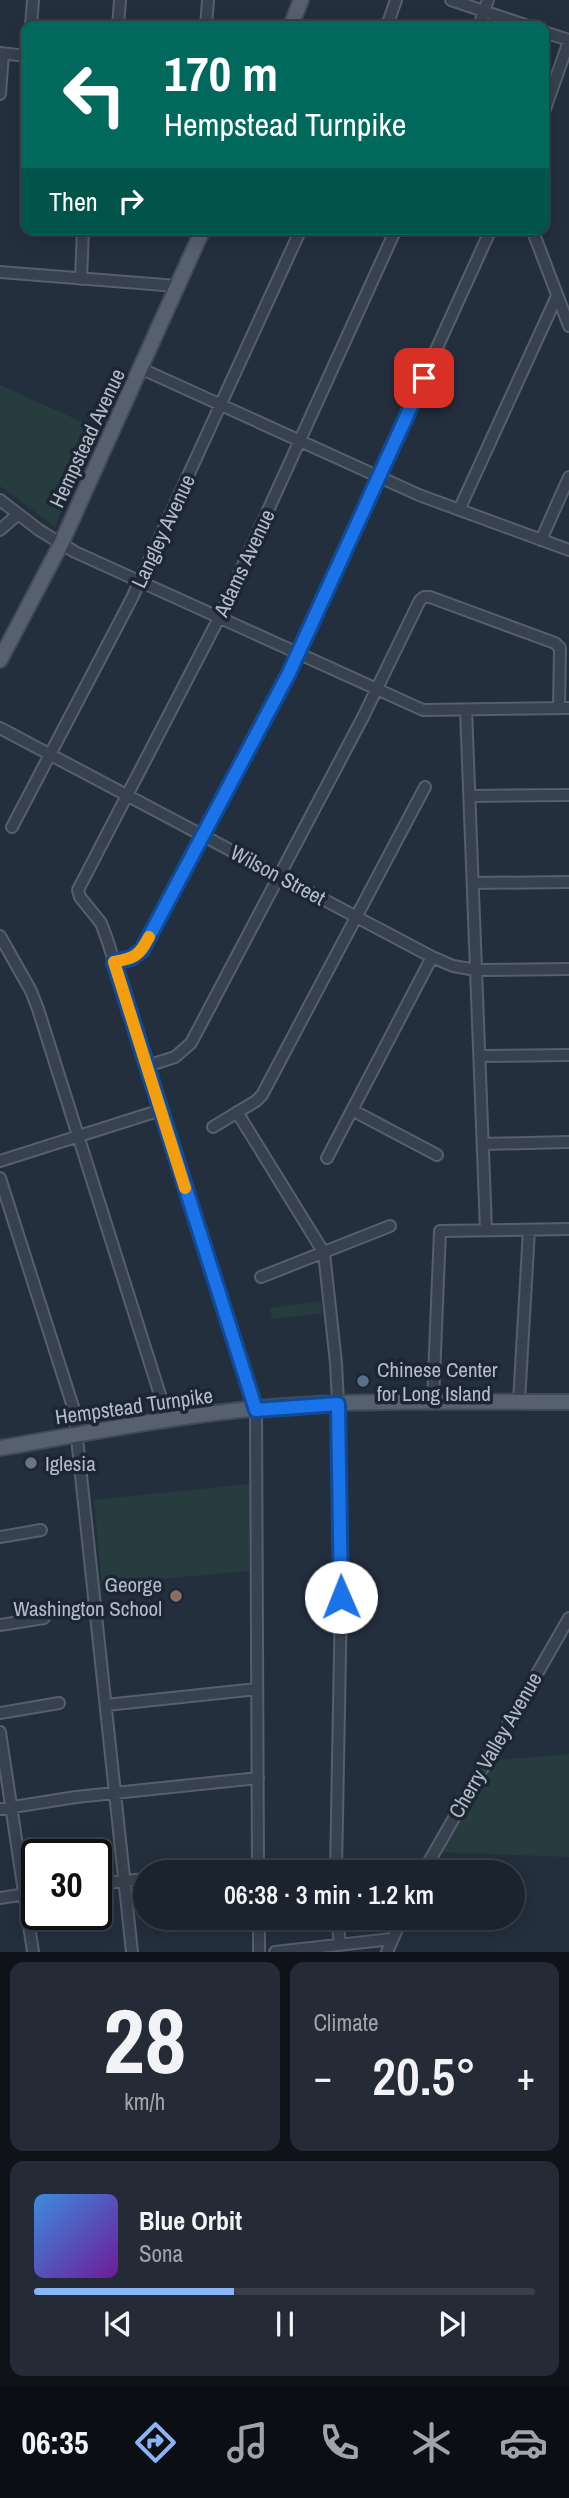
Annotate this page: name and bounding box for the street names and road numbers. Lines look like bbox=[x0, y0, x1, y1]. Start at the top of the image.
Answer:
street label: Hempstead Avenue bbox=[42, 364, 132, 512]
street label: Langley Avenue bbox=[124, 469, 202, 593]
street label: Adams Avenue bbox=[206, 505, 282, 622]
street label: Wilson Street bbox=[226, 838, 331, 912]
street label: Hempstead Turnpike bbox=[53, 1381, 215, 1431]
street label: Cherry Valley Avenue bbox=[441, 1667, 549, 1823]

